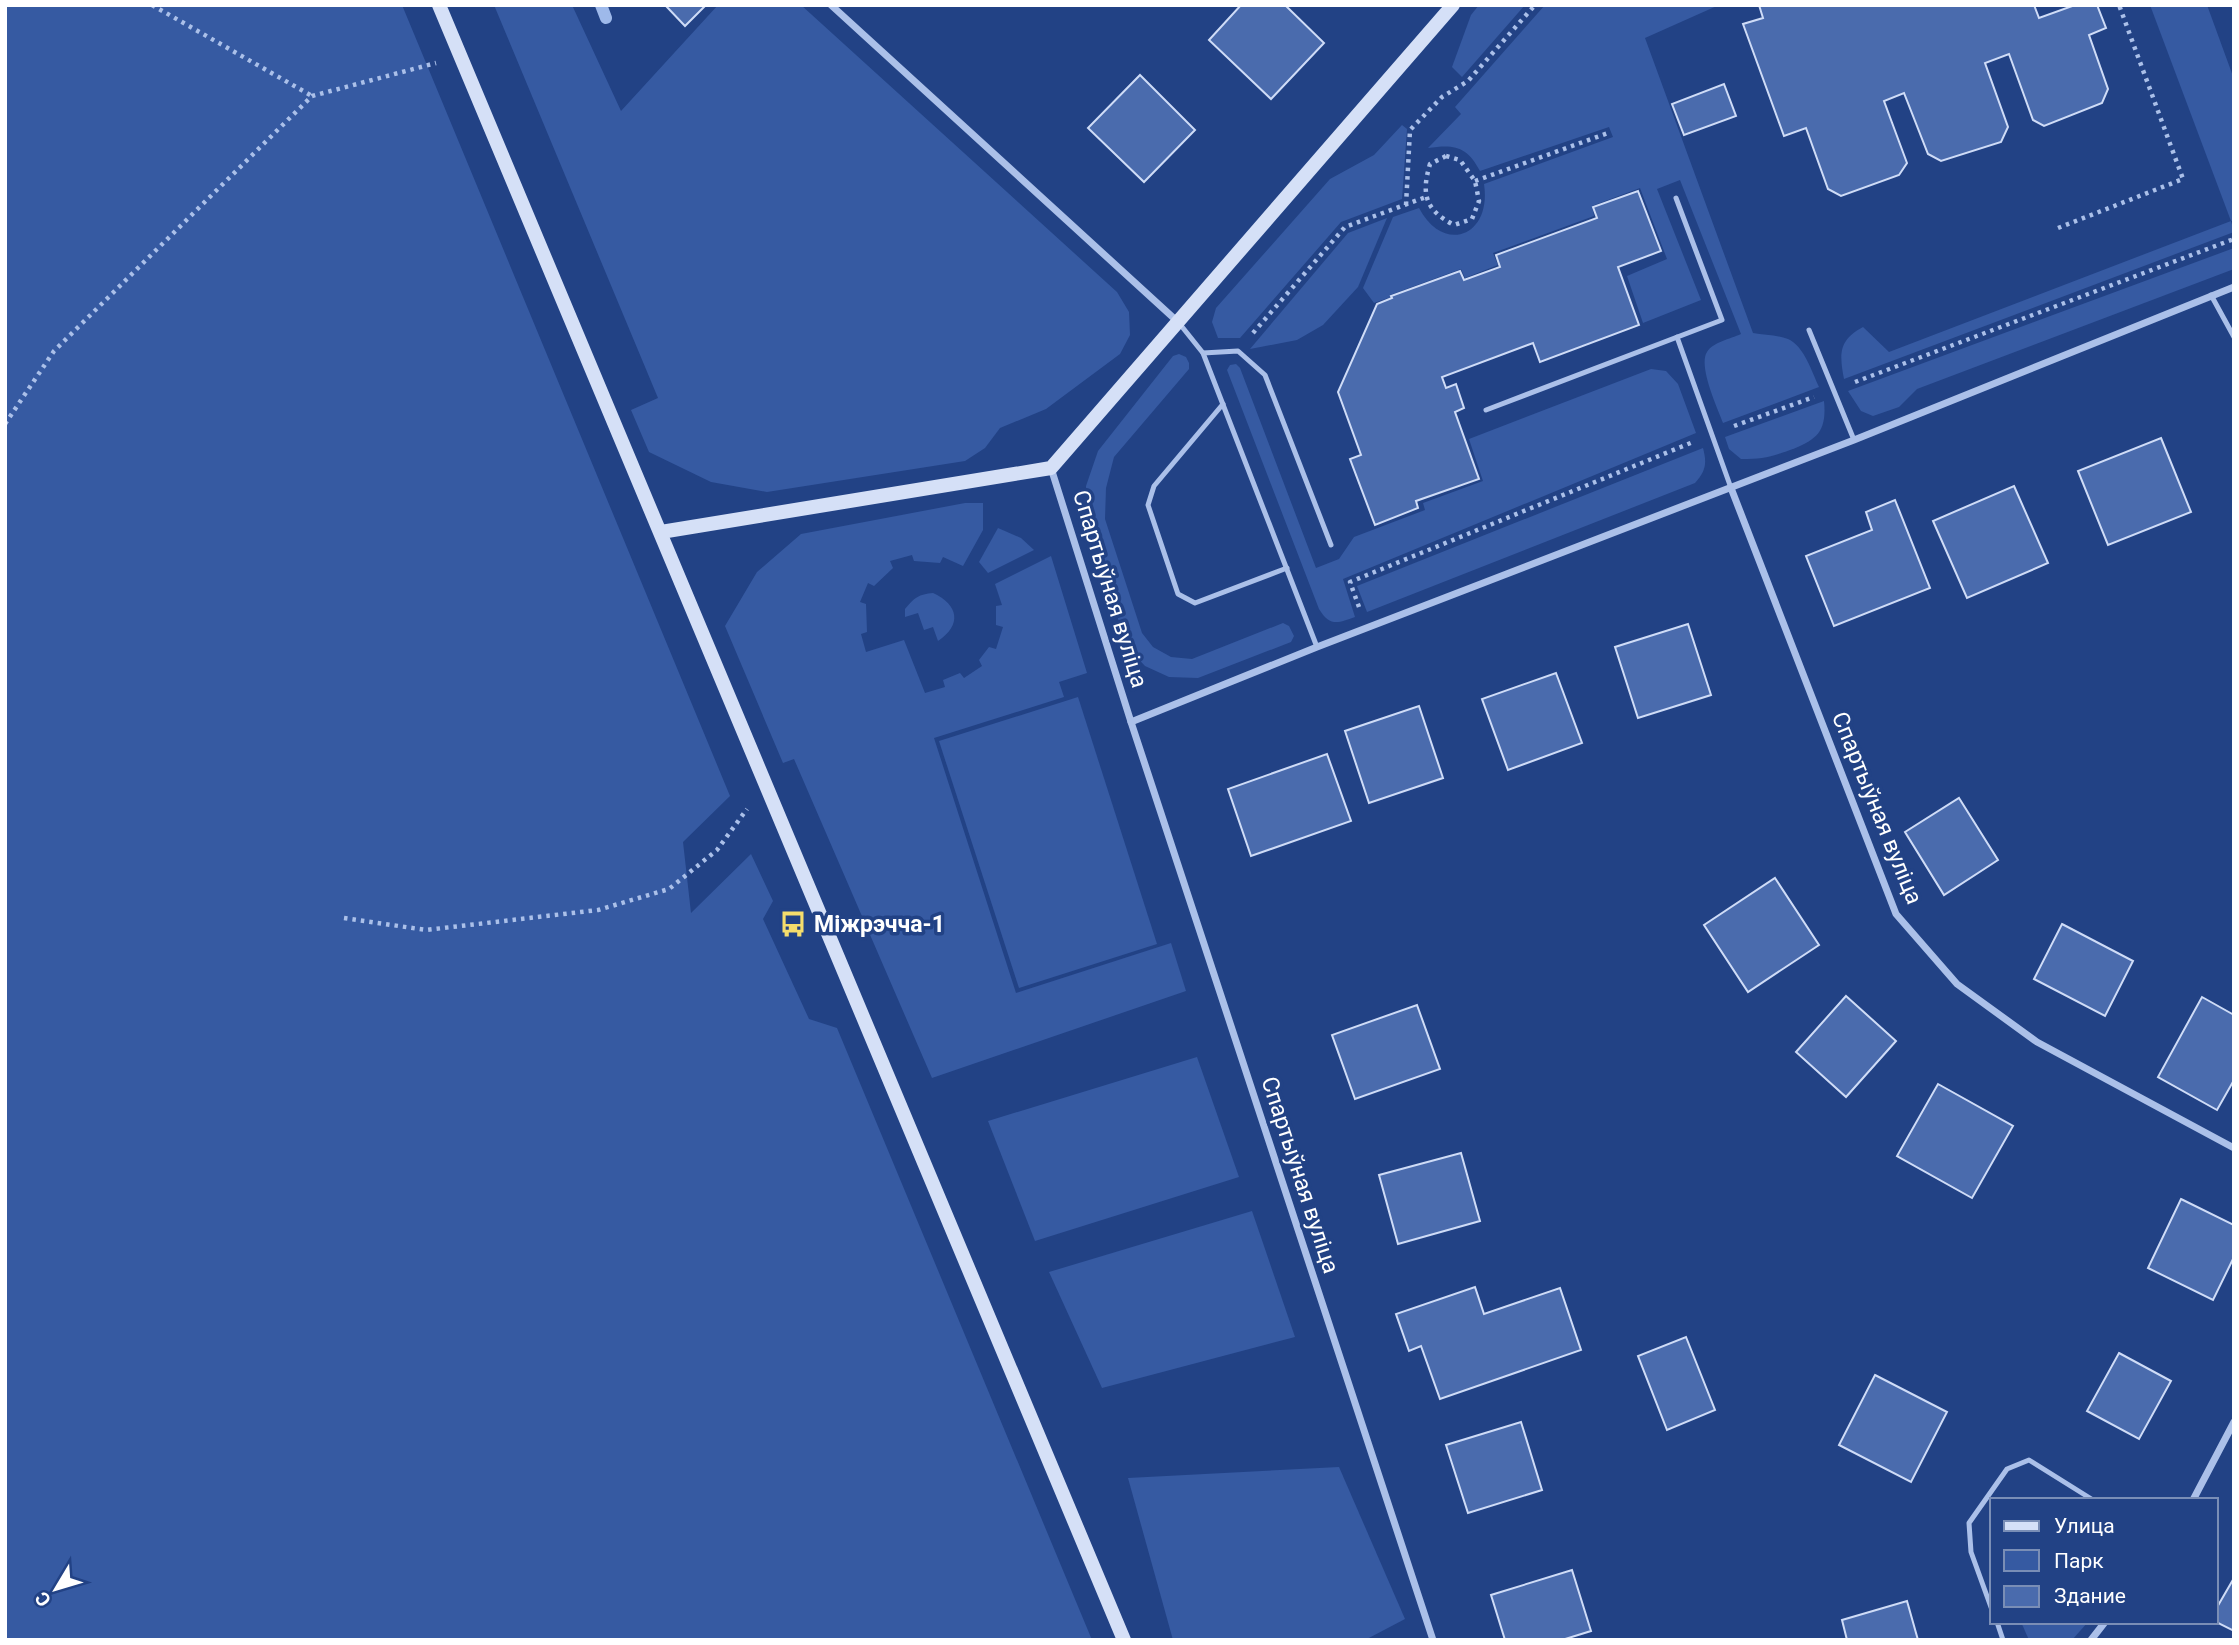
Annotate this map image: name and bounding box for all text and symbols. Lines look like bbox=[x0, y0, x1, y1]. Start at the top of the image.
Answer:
street label: Спартыўная вуліца bbox=[1067, 487, 1153, 691]
street label: Спартыўная вуліца bbox=[1826, 708, 1928, 908]
bus stop icon: Міжрэчча-1 bbox=[778, 909, 808, 939]
place label: Міжрэчча-1 bbox=[814, 911, 945, 938]
street label: Спартыўная вуліца bbox=[1255, 1073, 1345, 1277]
legend bbox=[1990, 1498, 2218, 1624]
text: Улица bbox=[2054, 1514, 2115, 1538]
text: Парк bbox=[2054, 1549, 2104, 1573]
north arrow bbox=[21, 1554, 91, 1624]
text: Здание bbox=[2054, 1584, 2126, 1608]
text: С bbox=[30, 1587, 56, 1611]

